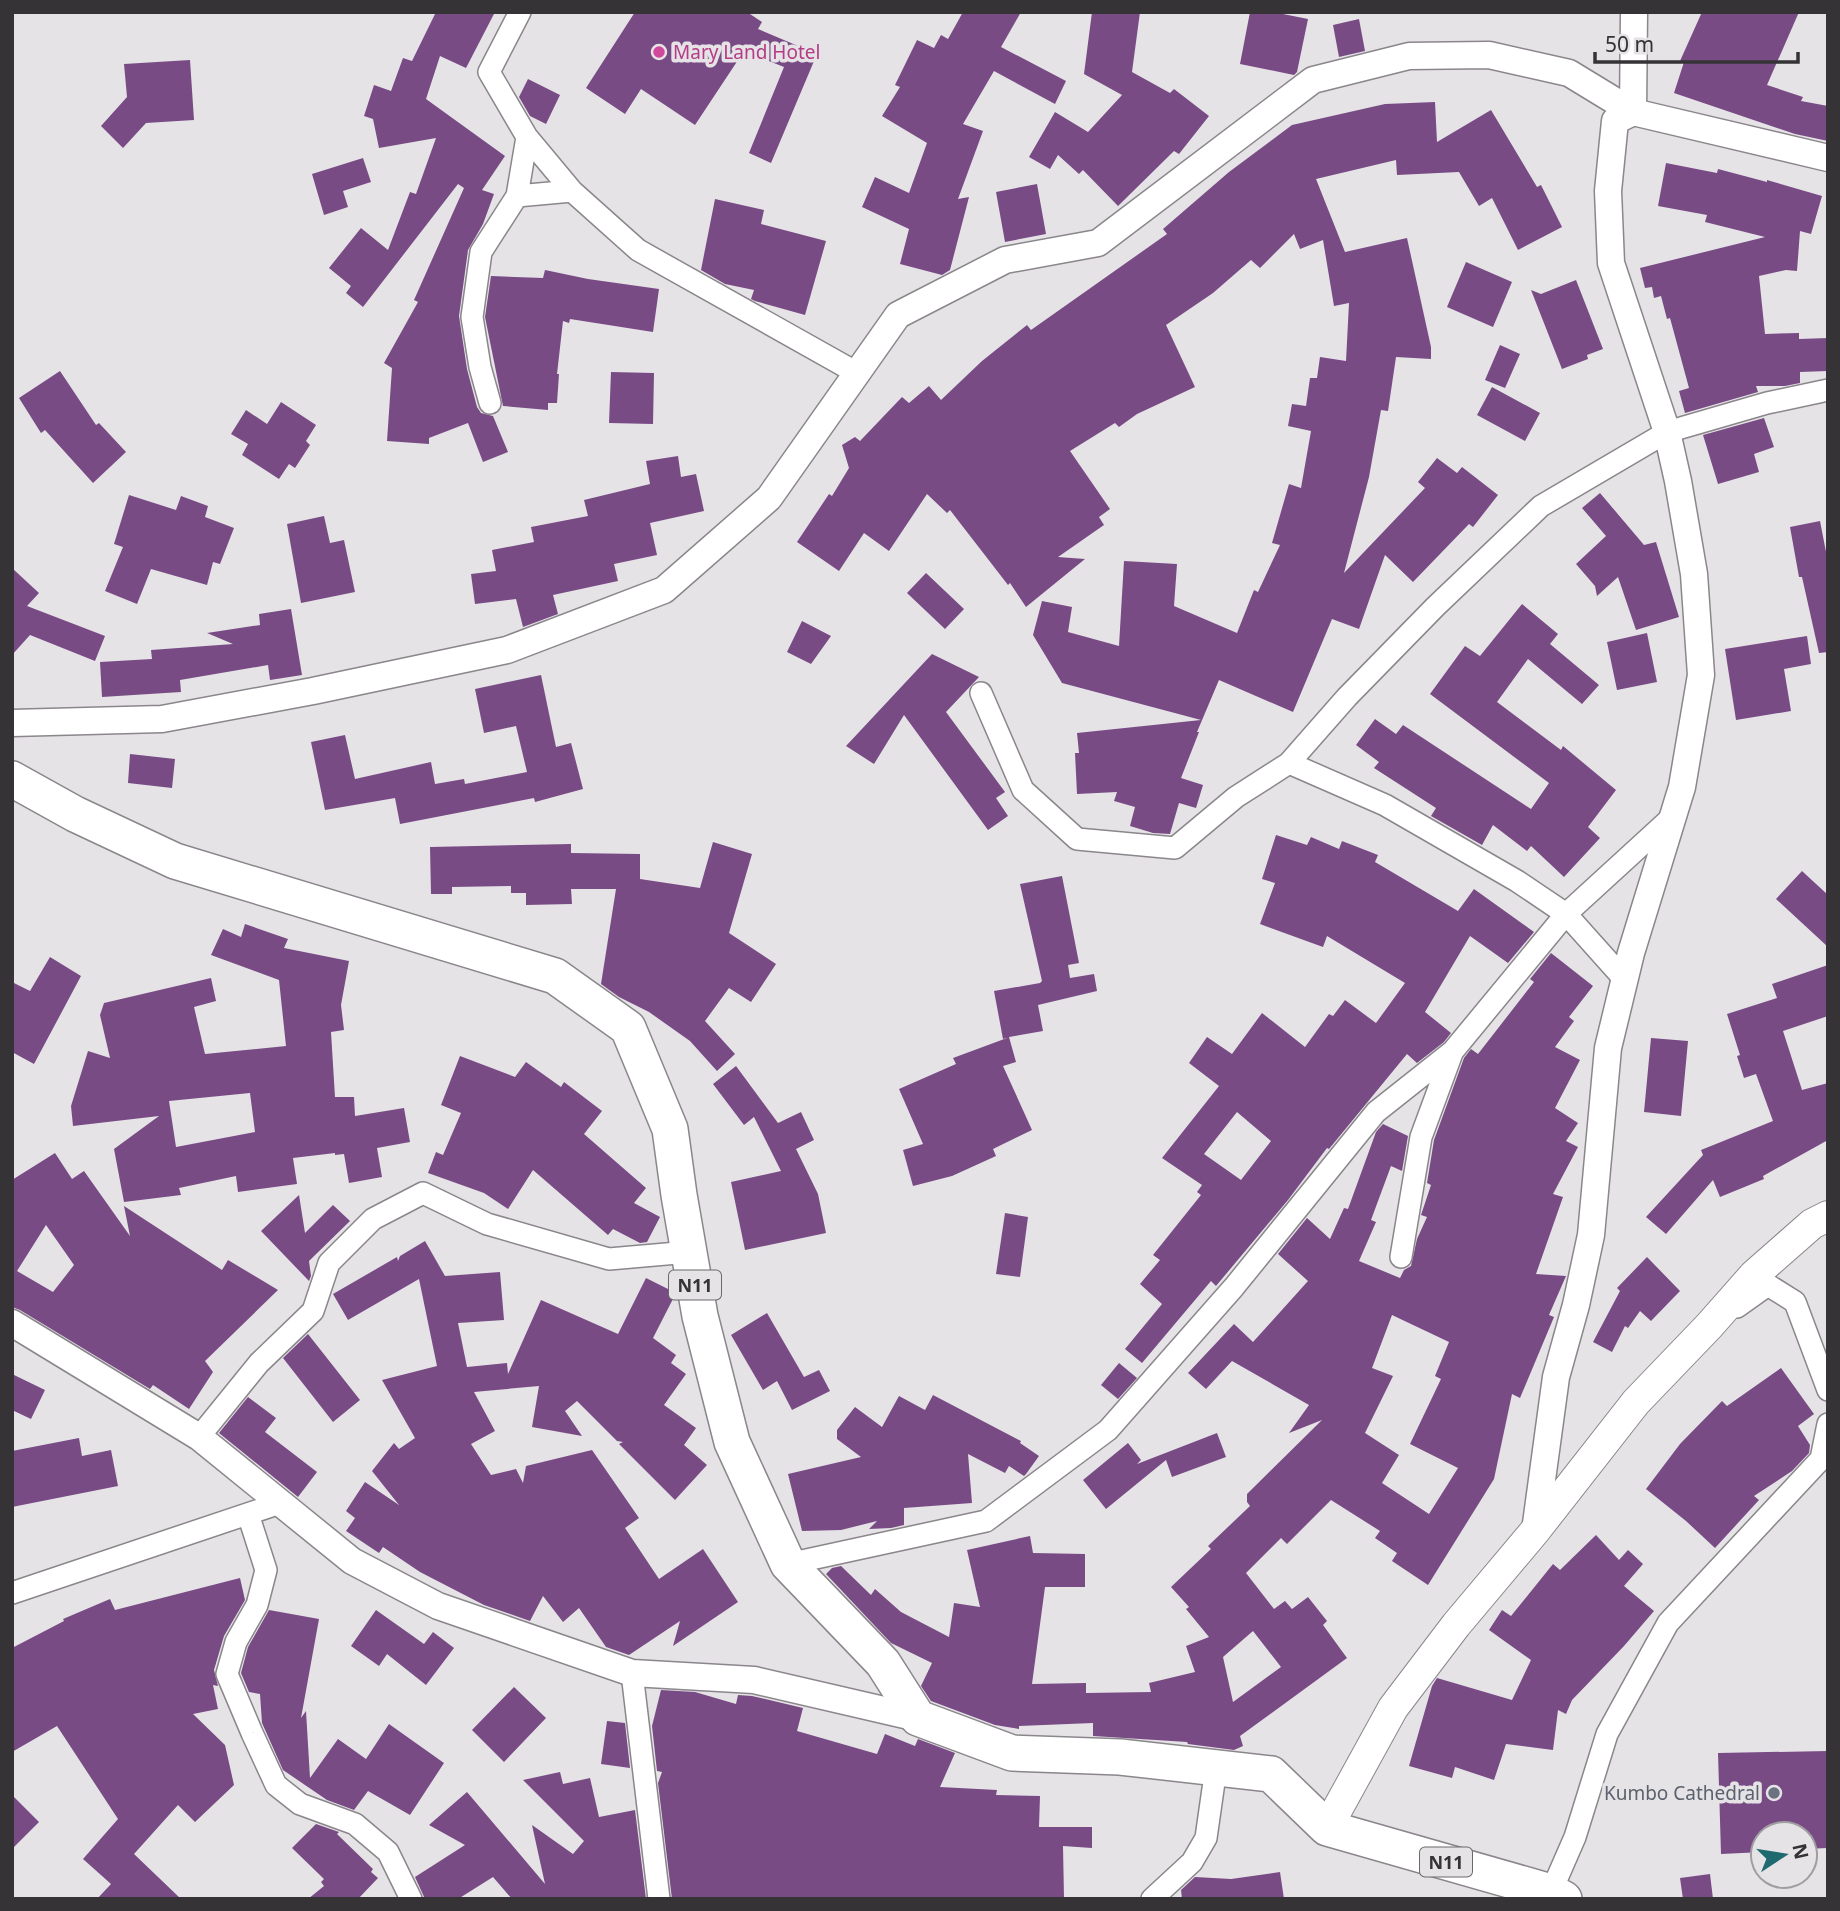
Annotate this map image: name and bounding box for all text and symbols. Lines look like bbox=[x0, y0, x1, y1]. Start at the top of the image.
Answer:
scale bar bbox=[1595, 21, 1798, 65]
text: 50 m bbox=[1605, 30, 1654, 58]
place label: Mary Land Hotel bbox=[673, 39, 820, 65]
marker: Mary Land Hotel bbox=[651, 44, 667, 60]
road number: N11 bbox=[669, 1270, 721, 1300]
place label: Kumbo Cathedral bbox=[1604, 1780, 1760, 1806]
marker: Kumbo Cathedral bbox=[1766, 1785, 1782, 1801]
north arrow bbox=[1749, 1820, 1819, 1890]
text: N bbox=[1786, 1841, 1815, 1862]
road number: N11 bbox=[1420, 1848, 1472, 1876]

